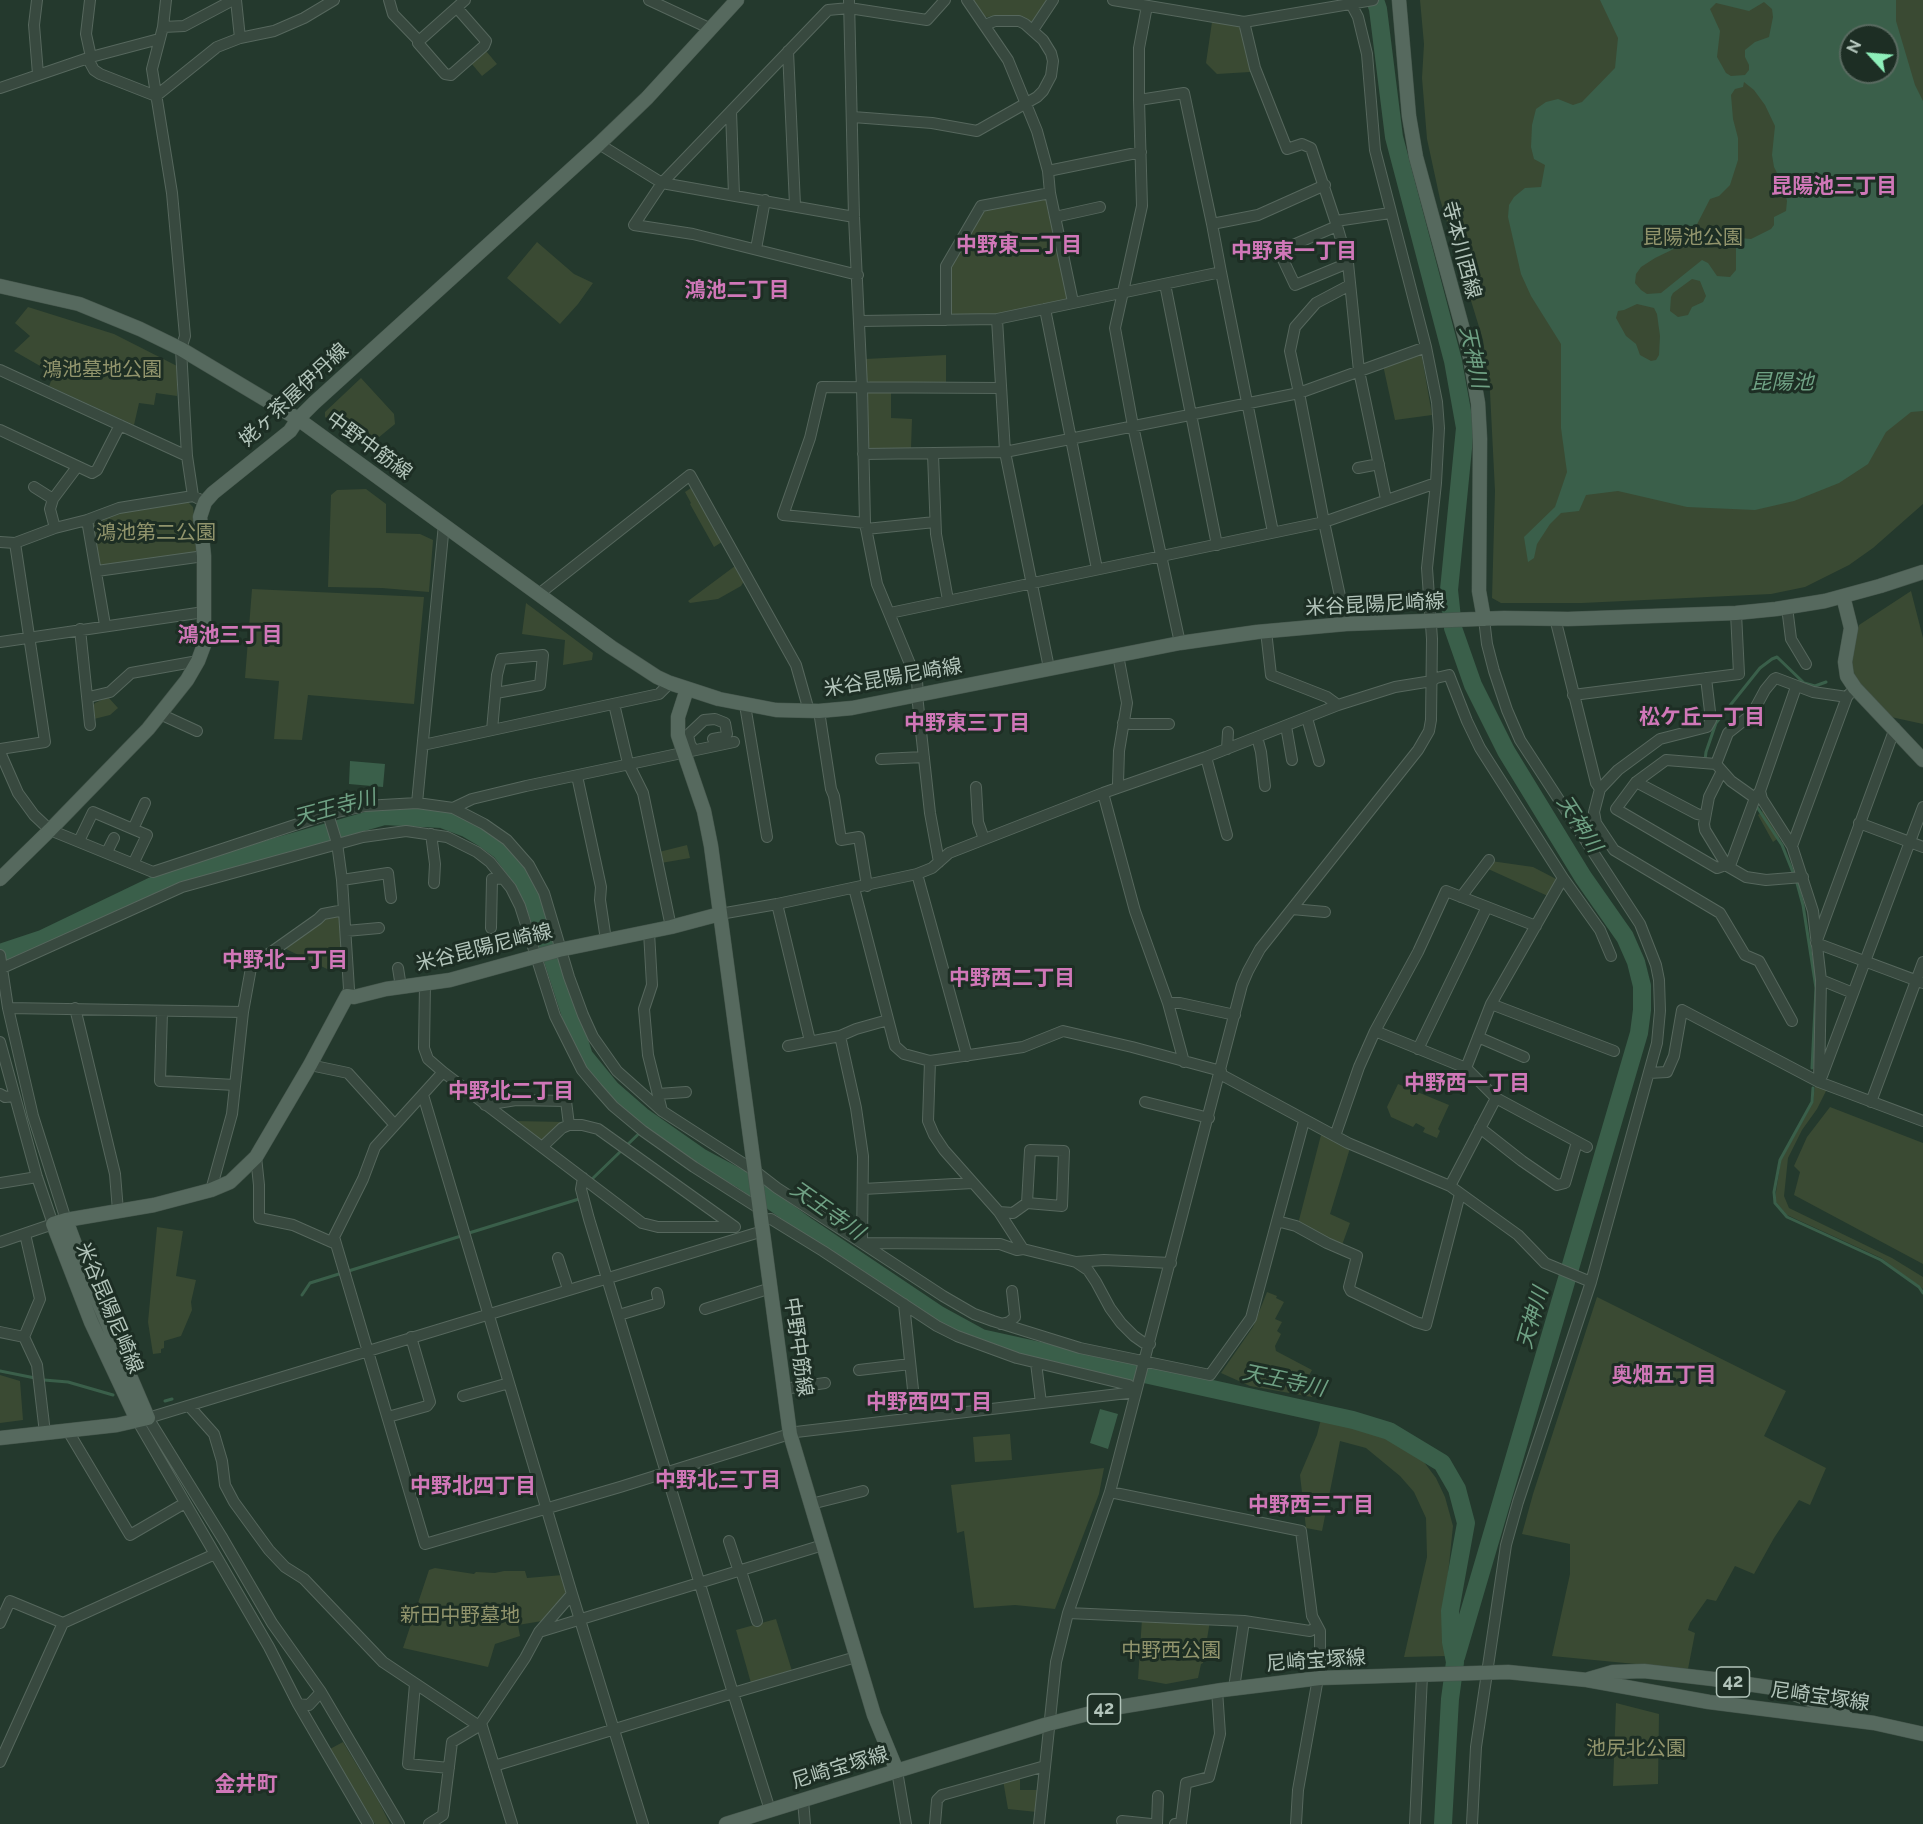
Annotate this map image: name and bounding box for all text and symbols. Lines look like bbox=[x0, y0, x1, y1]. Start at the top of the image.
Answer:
north arrow bbox=[1839, 24, 1899, 84]
text: N bbox=[1843, 37, 1865, 56]
district label: 昆陽池三丁目 bbox=[1771, 174, 1897, 200]
street label: 寺本川西線 bbox=[1436, 199, 1486, 301]
park label: 昆陽池公園 bbox=[1643, 226, 1743, 250]
district label: 中野東二丁目 bbox=[956, 233, 1082, 259]
district label: 中野東一丁目 bbox=[1231, 239, 1357, 265]
district label: 鴻池二丁目 bbox=[685, 278, 789, 304]
water label: 天神川 bbox=[1454, 324, 1492, 390]
street label: 姥ヶ茶屋伊丹線 bbox=[235, 338, 353, 452]
park label: 鴻池墓地公園 bbox=[42, 358, 162, 382]
water label: 昆陽池 bbox=[1751, 370, 1813, 396]
street label: 中野中筋線 bbox=[321, 407, 417, 485]
park label: 鴻池第二公園 bbox=[96, 521, 216, 545]
street label: 米谷昆陽尼崎線 bbox=[1304, 589, 1446, 621]
district label: 鴻池三丁目 bbox=[178, 623, 282, 649]
street label: 米谷昆陽尼崎線 bbox=[822, 654, 964, 702]
district label: 松ケ丘一丁目 bbox=[1639, 705, 1765, 731]
district label: 中野東三丁目 bbox=[904, 711, 1030, 737]
water label: 天王寺川 bbox=[291, 785, 379, 831]
water label: 天神川 bbox=[1551, 791, 1607, 857]
street label: 米谷昆陽尼崎線 bbox=[413, 919, 555, 977]
district label: 中野北一丁目 bbox=[222, 948, 348, 974]
district label: 中野西二丁目 bbox=[949, 966, 1075, 992]
district label: 中野西一丁目 bbox=[1404, 1071, 1530, 1097]
district label: 中野北二丁目 bbox=[448, 1079, 574, 1105]
water label: 天王寺川 bbox=[785, 1177, 869, 1245]
street label: 米谷昆陽尼崎線 bbox=[71, 1239, 147, 1377]
water label: 天神川 bbox=[1512, 1284, 1554, 1352]
street label: 中野中筋線 bbox=[779, 1296, 817, 1398]
water label: 天王寺川 bbox=[1240, 1360, 1328, 1402]
district label: 奥畑五丁目 bbox=[1612, 1363, 1716, 1389]
district label: 中野西四丁目 bbox=[866, 1390, 992, 1416]
district label: 中野北三丁目 bbox=[655, 1468, 781, 1494]
district label: 中野北四丁目 bbox=[410, 1474, 536, 1500]
district label: 中野西三丁目 bbox=[1248, 1493, 1374, 1519]
park label: 新田中野墓地 bbox=[400, 1604, 520, 1628]
park label: 中野西公園 bbox=[1121, 1639, 1221, 1663]
street label: 尼崎宝塚線 bbox=[1265, 1646, 1367, 1676]
road number: 42 bbox=[1716, 1667, 1750, 1697]
street label: 尼崎宝塚線 bbox=[1769, 1678, 1871, 1716]
road number: 42 bbox=[1088, 1694, 1120, 1724]
park label: 池尻北公園 bbox=[1586, 1737, 1686, 1761]
street label: 尼崎宝塚線 bbox=[789, 1742, 891, 1794]
district label: 金井町 bbox=[215, 1772, 277, 1798]

